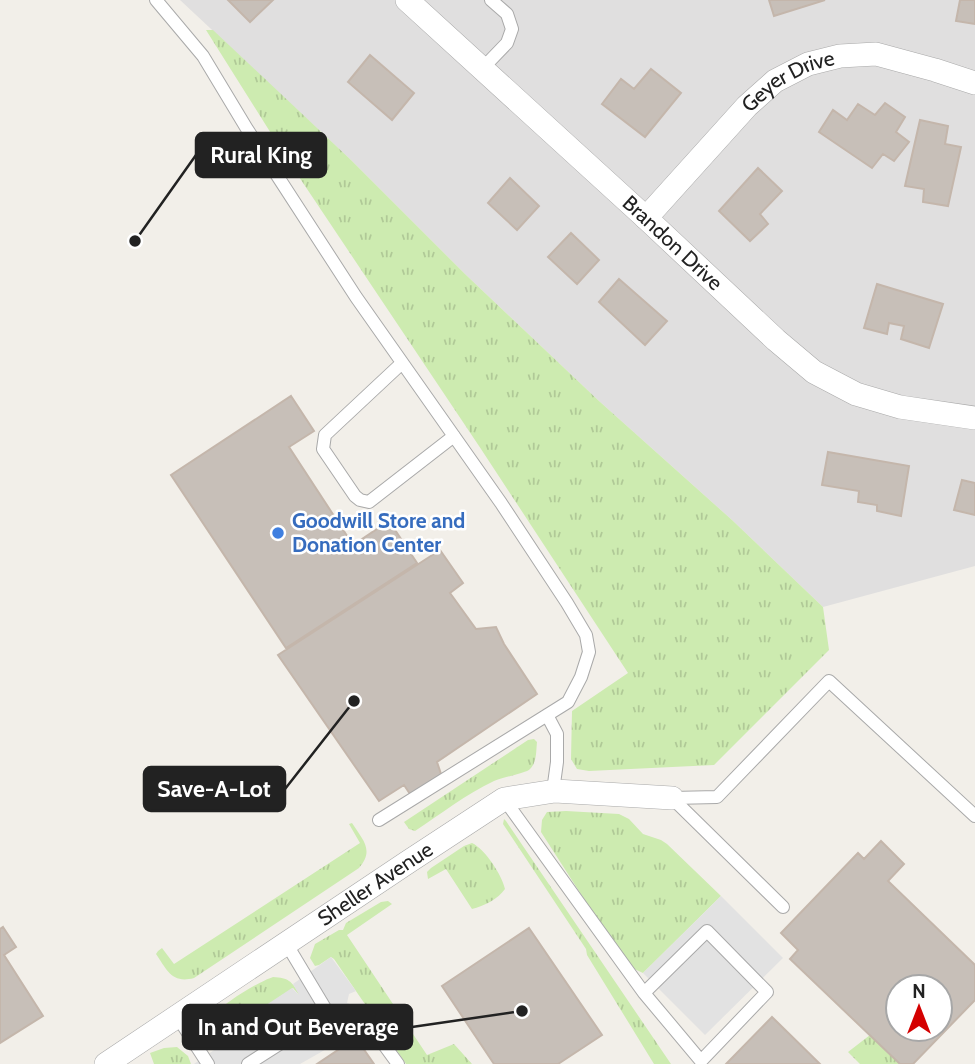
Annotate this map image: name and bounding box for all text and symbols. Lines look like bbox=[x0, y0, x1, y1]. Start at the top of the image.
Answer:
street label: Geyer Drive bbox=[736, 45, 837, 117]
callout: Rural King bbox=[196, 133, 326, 177]
text: Rural King bbox=[210, 141, 312, 169]
street label: Brandon Drive bbox=[618, 190, 728, 296]
place label: Goodwill Store and Donation Center bbox=[292, 508, 465, 557]
marker: Goodwill Store and Donation Center bbox=[270, 525, 286, 541]
callout: Save-A-Lot bbox=[144, 767, 285, 811]
text: Save-A-Lot bbox=[157, 775, 271, 803]
street label: Sheller Avenue bbox=[313, 836, 437, 931]
north arrow bbox=[884, 973, 954, 1043]
text: N bbox=[912, 980, 926, 1003]
callout: In and Out Beverage bbox=[183, 1005, 412, 1049]
text: In and Out Beverage bbox=[197, 1013, 399, 1041]

